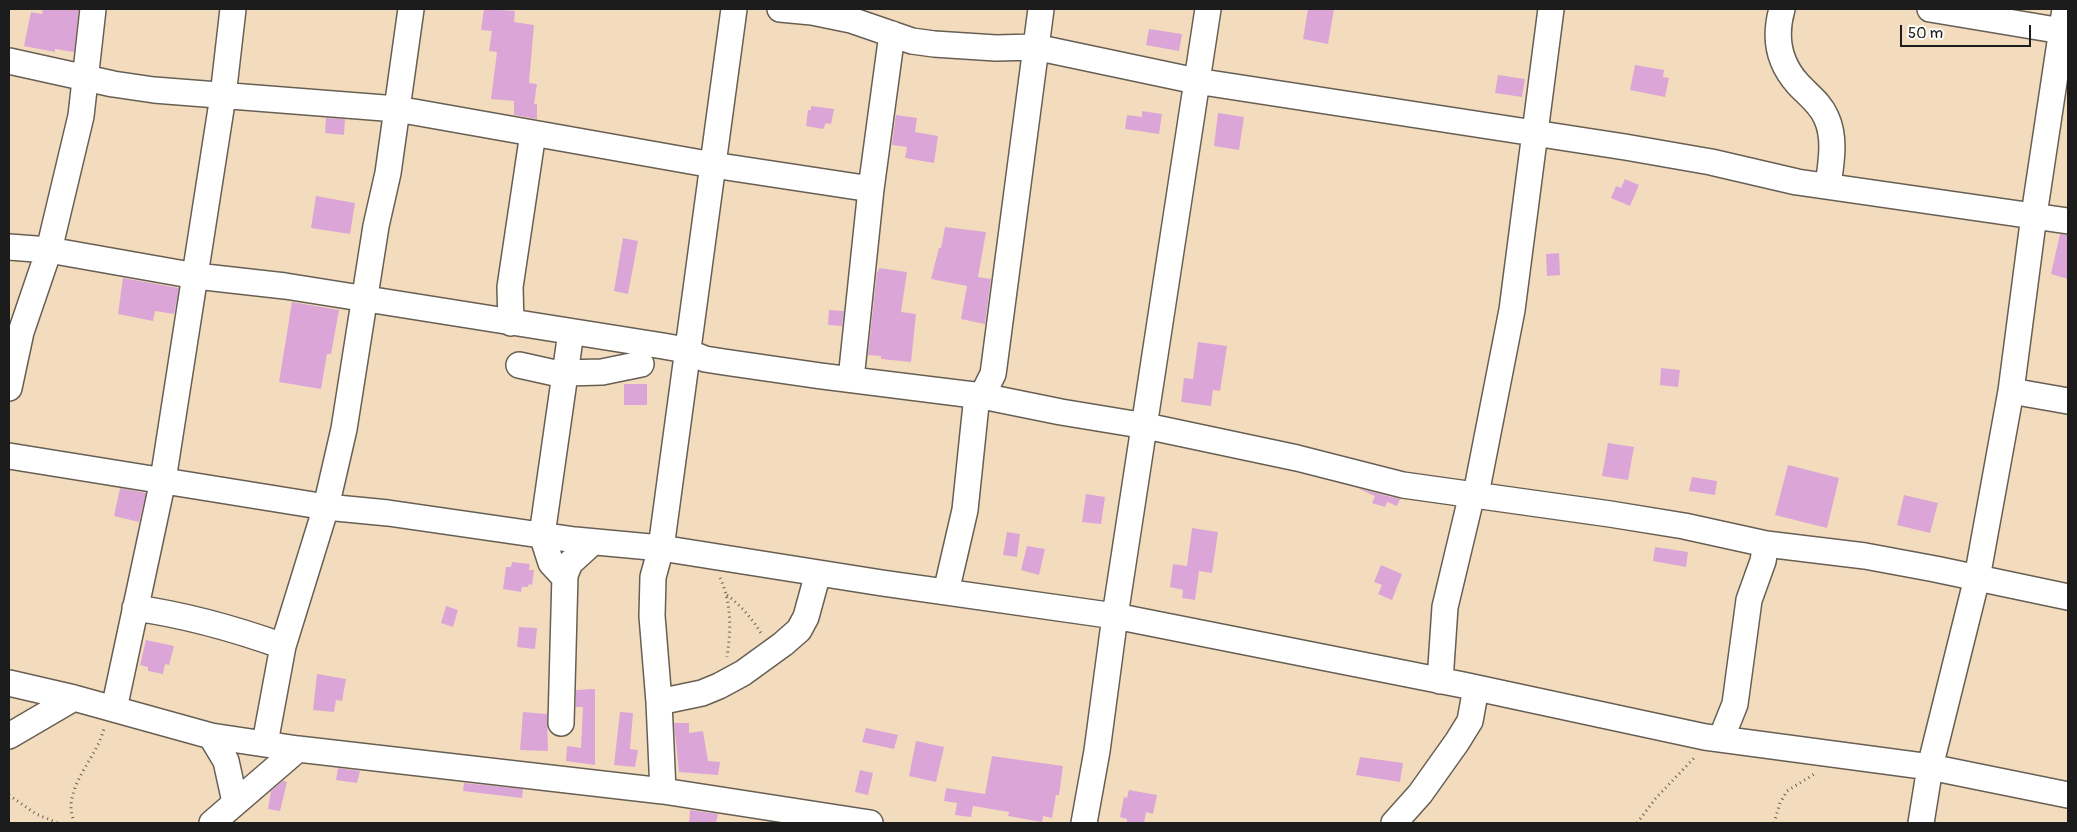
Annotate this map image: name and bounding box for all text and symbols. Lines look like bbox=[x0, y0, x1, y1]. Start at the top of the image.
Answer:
scale bar bbox=[1902, 15, 2033, 47]
text: 50 m bbox=[1908, 24, 1943, 43]

